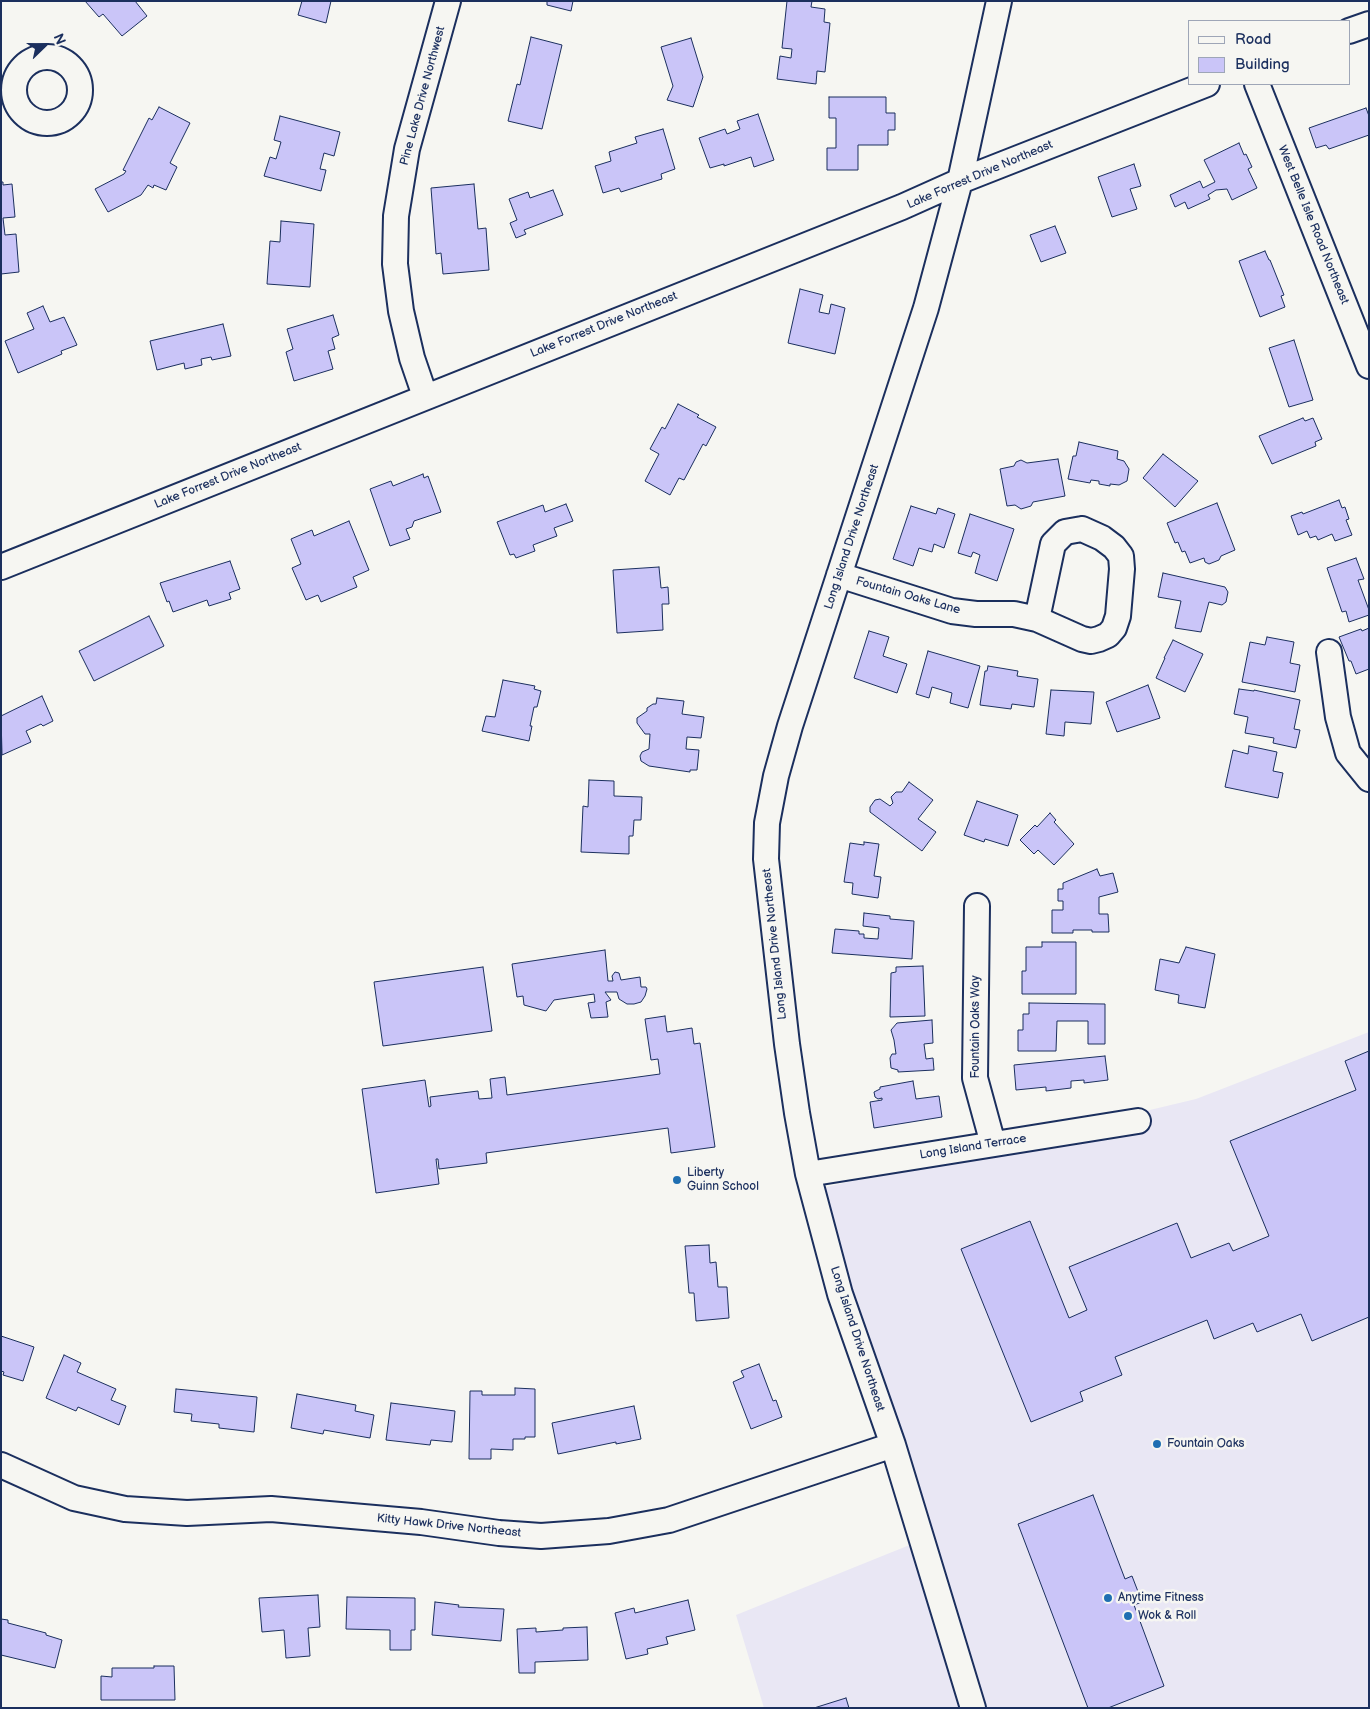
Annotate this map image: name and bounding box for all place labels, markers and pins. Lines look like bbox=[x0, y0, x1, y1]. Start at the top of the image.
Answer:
place label: Liberty Guinn School bbox=[687, 1166, 759, 1194]
marker: Liberty Guinn School bbox=[671, 1174, 683, 1186]
place label: Fountain Oaks bbox=[1167, 1437, 1244, 1451]
marker: Fountain Oaks bbox=[1151, 1438, 1163, 1450]
place label: Anytime Fitness bbox=[1118, 1591, 1204, 1605]
marker: Anytime Fitness bbox=[1102, 1592, 1114, 1604]
place label: Wok & Roll bbox=[1138, 1609, 1196, 1623]
marker: Wok & Roll bbox=[1122, 1610, 1134, 1622]

